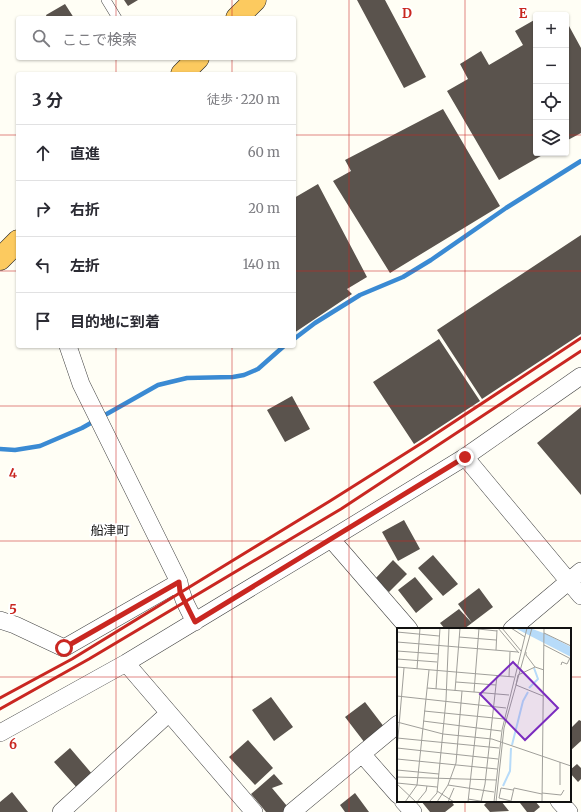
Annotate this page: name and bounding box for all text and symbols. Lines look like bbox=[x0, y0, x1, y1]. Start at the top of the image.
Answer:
text: D bbox=[402, 5, 412, 22]
text: E bbox=[519, 5, 528, 22]
map controls bbox=[533, 12, 569, 156]
button: + bbox=[533, 12, 569, 48]
search box bbox=[16, 16, 296, 60]
icon: search bbox=[30, 27, 52, 49]
text: ここで検索 bbox=[62, 30, 137, 49]
button: − bbox=[533, 48, 569, 84]
button: locate bbox=[533, 84, 569, 120]
text: 3 分 bbox=[32, 89, 63, 111]
text: 徒歩 · 220 m bbox=[207, 91, 280, 108]
button: layers bbox=[533, 120, 569, 156]
icon: ahead bbox=[32, 142, 54, 164]
text: 直進 bbox=[70, 144, 100, 163]
text: 60 m bbox=[248, 144, 280, 161]
icon: right bbox=[32, 198, 54, 220]
text: 右折 bbox=[70, 200, 100, 219]
text: 20 m bbox=[248, 200, 280, 217]
icon: left bbox=[32, 254, 54, 276]
text: 左折 bbox=[70, 256, 100, 275]
text: 140 m bbox=[243, 256, 280, 273]
icon: arrive bbox=[32, 310, 54, 332]
text: 目的地に到着 bbox=[70, 312, 160, 331]
route end bbox=[456, 448, 474, 466]
text: 4 bbox=[9, 465, 18, 482]
district label: 船津町 bbox=[90, 522, 130, 539]
text: 5 bbox=[9, 601, 17, 618]
inset map bbox=[397, 628, 571, 802]
route start bbox=[55, 639, 73, 657]
text: 6 bbox=[9, 736, 17, 753]

